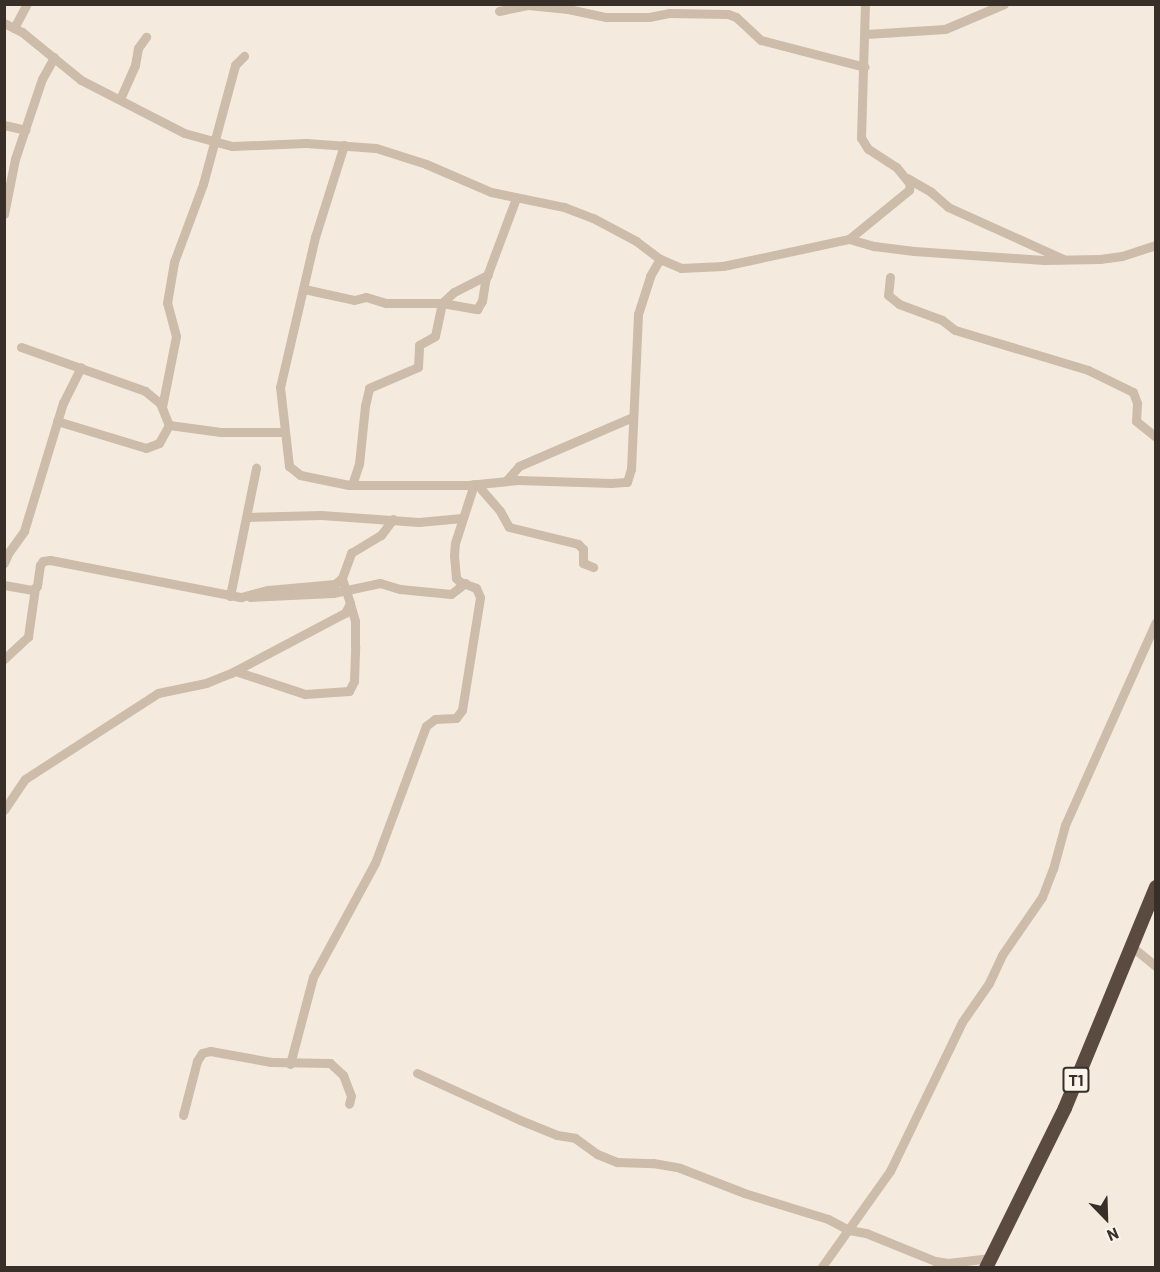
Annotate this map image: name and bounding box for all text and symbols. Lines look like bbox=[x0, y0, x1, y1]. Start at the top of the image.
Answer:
road number: T1 bbox=[1061, 1067, 1091, 1093]
north arrow bbox=[1076, 1188, 1136, 1248]
text: N bbox=[1105, 1224, 1122, 1246]

